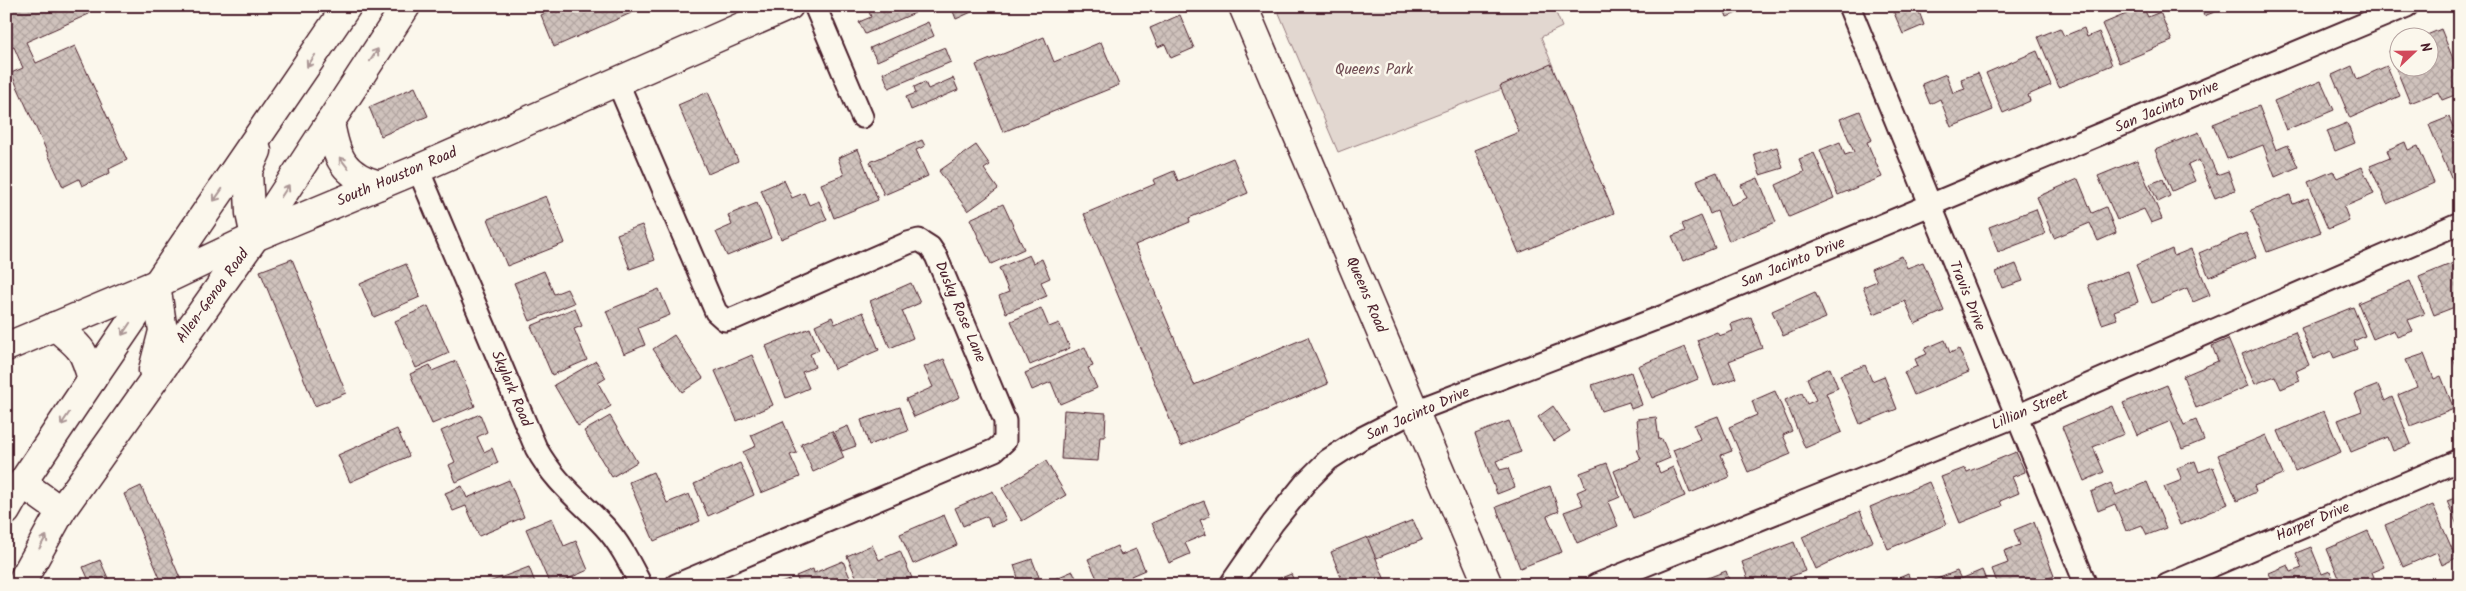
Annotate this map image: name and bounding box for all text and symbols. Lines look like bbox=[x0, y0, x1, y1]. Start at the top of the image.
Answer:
north arrow bbox=[2388, 28, 2438, 78]
text: N bbox=[2413, 39, 2437, 56]
one-way arrow bbox=[370, 48, 380, 62]
one-way arrow bbox=[305, 54, 315, 68]
park label: Queens Park bbox=[1335, 58, 1414, 82]
street label: San Jacinto Drive bbox=[2111, 74, 2223, 140]
street label: South Houston Road bbox=[333, 141, 462, 213]
one-way arrow bbox=[339, 156, 349, 170]
one-way arrow bbox=[280, 184, 290, 198]
one-way arrow bbox=[213, 188, 223, 202]
street label: San Jacinto Drive bbox=[1737, 231, 1849, 295]
street label: Allen-Genoa Road bbox=[170, 243, 256, 348]
street label: Queens Road bbox=[1339, 253, 1393, 337]
street label: Travis Drive bbox=[1942, 257, 1992, 335]
street label: Dusky Rose Lane bbox=[928, 258, 992, 367]
one-way arrow bbox=[121, 321, 131, 335]
street label: Skylark Road bbox=[484, 347, 538, 431]
street label: San Jacinto Drive bbox=[1362, 380, 1474, 448]
street label: Lillian Street bbox=[1988, 383, 2073, 437]
one-way arrow bbox=[59, 412, 69, 426]
street label: Harper Drive bbox=[2272, 496, 2354, 548]
one-way arrow bbox=[39, 536, 49, 550]

